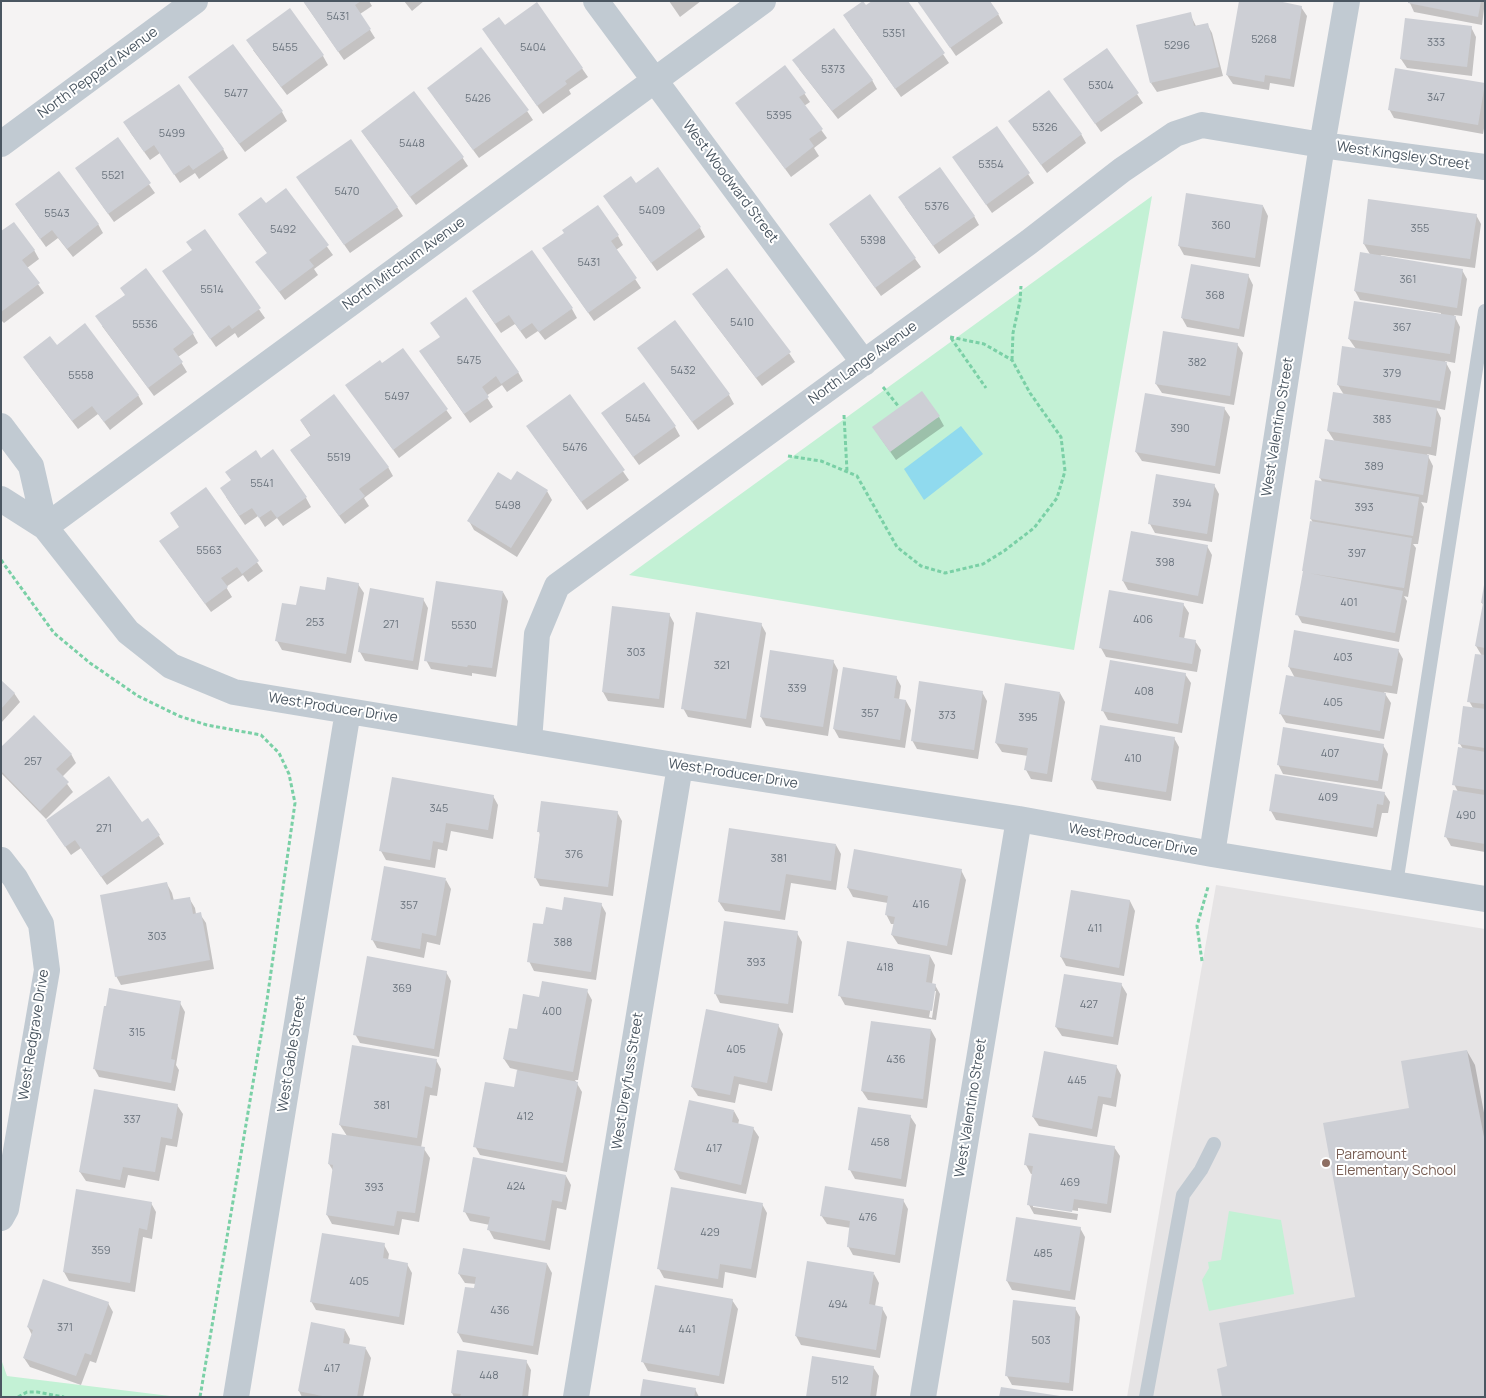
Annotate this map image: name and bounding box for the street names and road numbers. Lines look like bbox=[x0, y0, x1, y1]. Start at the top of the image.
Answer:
street label: North Peppard Avenue bbox=[35, 24, 161, 122]
street label: West Woodward Street bbox=[679, 118, 781, 246]
street label: West Kingsley Street bbox=[1335, 138, 1471, 174]
street label: North Mitchum Avenue bbox=[340, 214, 468, 314]
street label: North Lange Avenue bbox=[805, 318, 921, 408]
street label: West Valentino Street bbox=[1259, 356, 1297, 498]
street label: West Producer Drive bbox=[267, 689, 399, 727]
street label: West Producer Drive bbox=[667, 755, 799, 793]
street label: West Producer Drive bbox=[1067, 820, 1199, 860]
street label: West Redgrave Drive bbox=[15, 968, 53, 1102]
street label: West Gable Street bbox=[275, 995, 309, 1113]
street label: West Dreyfuss Street bbox=[609, 1011, 647, 1151]
street label: West Valentino Street bbox=[952, 1037, 990, 1179]

